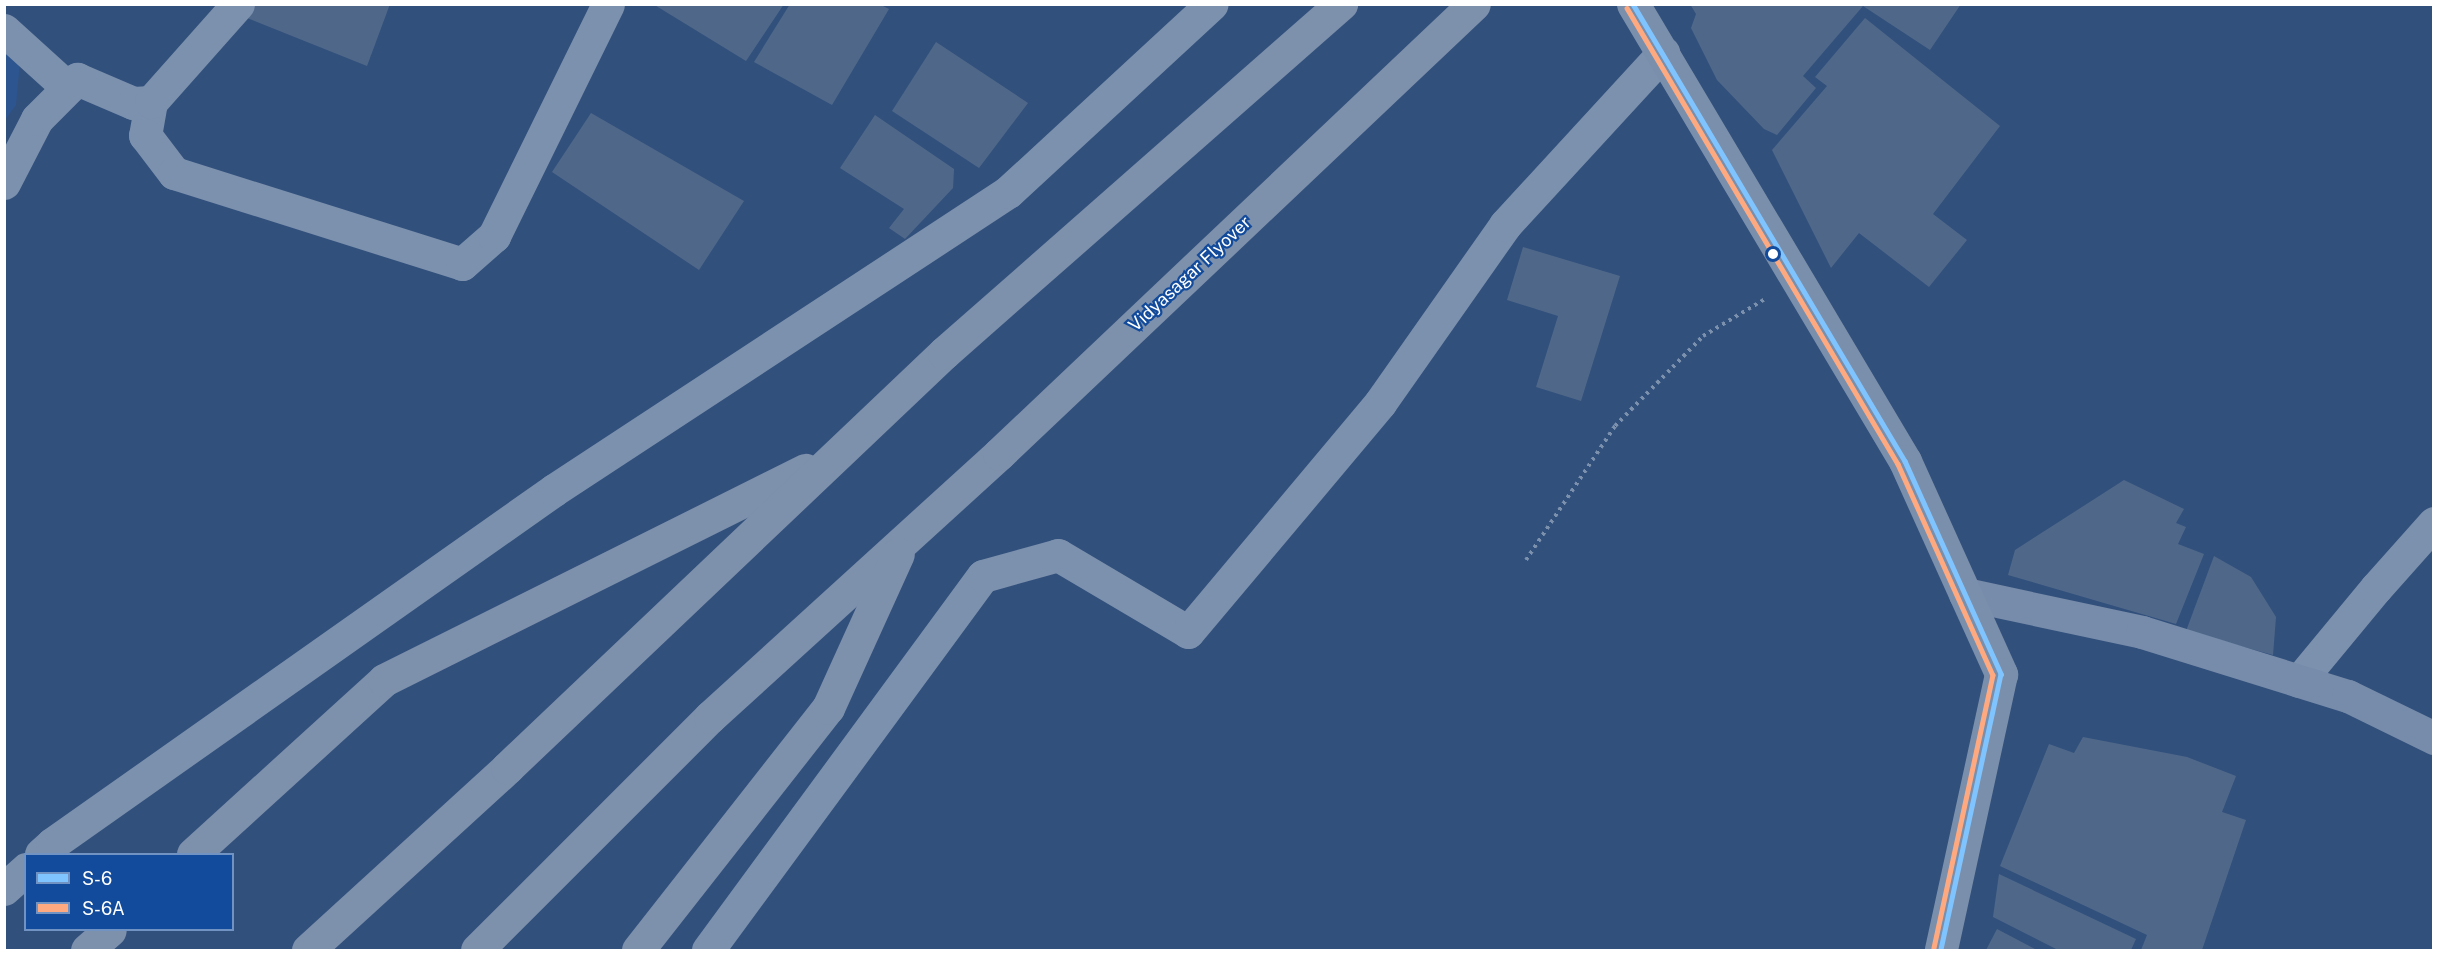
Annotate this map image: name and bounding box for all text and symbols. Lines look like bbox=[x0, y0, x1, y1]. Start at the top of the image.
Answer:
street label: Vidyasagar Flyover bbox=[1124, 212, 1256, 336]
unlabelled marker bbox=[1767, 248, 1779, 260]
legend bbox=[24, 853, 234, 931]
text: S-6 bbox=[82, 868, 112, 889]
text: S-6A bbox=[82, 898, 125, 919]

